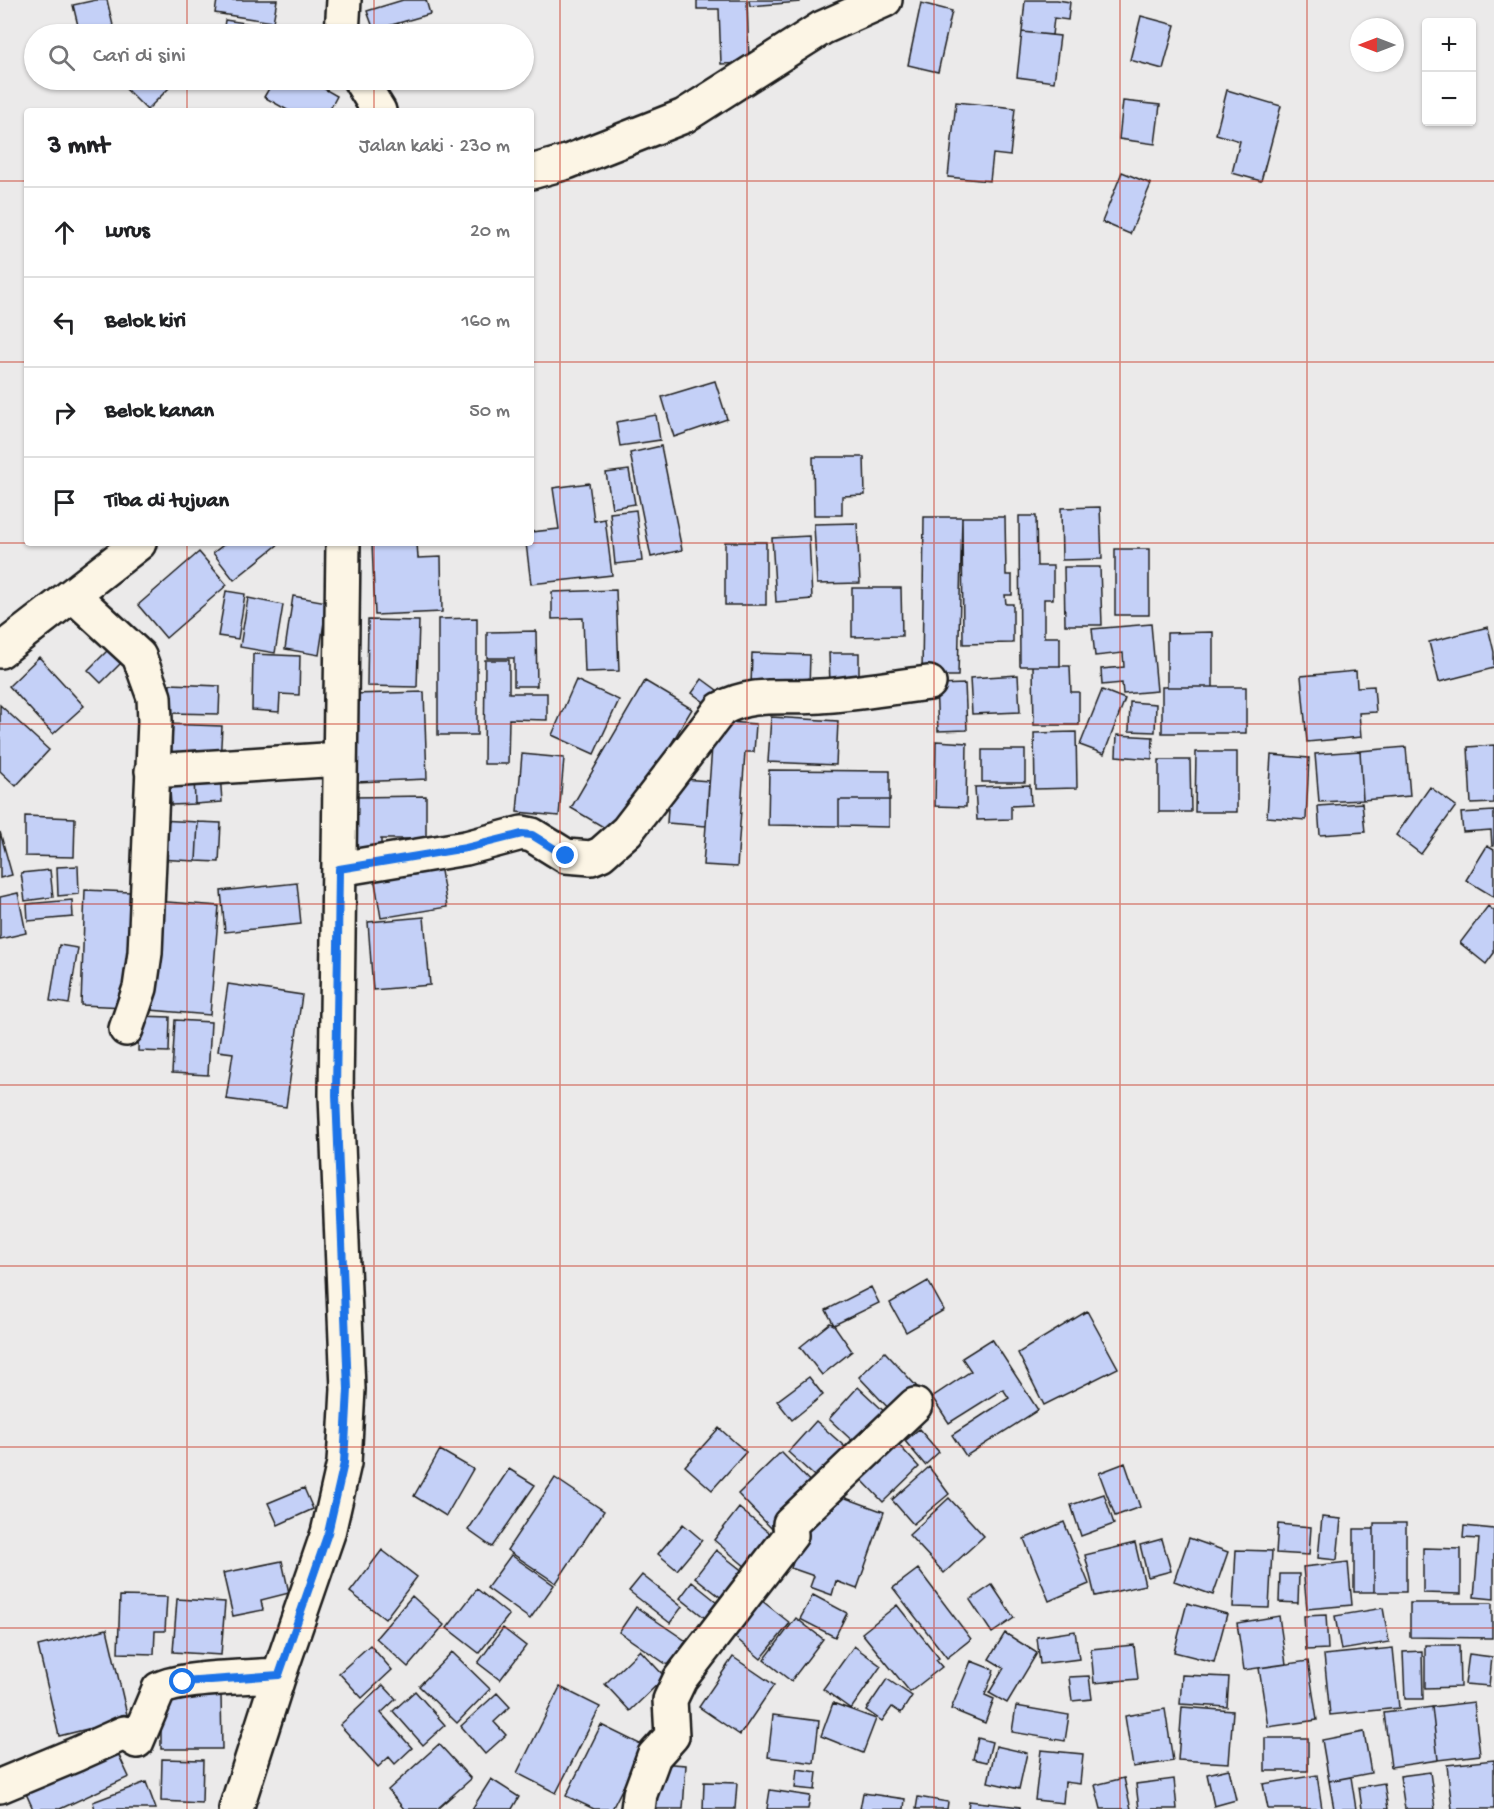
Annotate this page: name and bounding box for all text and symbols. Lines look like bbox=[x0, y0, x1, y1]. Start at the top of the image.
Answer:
north arrow bbox=[1350, 18, 1404, 72]
map controls bbox=[1422, 18, 1476, 126]
button: + bbox=[1422, 18, 1476, 72]
search box bbox=[24, 24, 534, 90]
icon: search bbox=[45, 41, 78, 74]
text: Cari di sini bbox=[93, 44, 186, 70]
button: − bbox=[1422, 72, 1476, 126]
text: 3 mnt bbox=[48, 132, 109, 163]
text: Jalan kaki · 230 m bbox=[359, 136, 510, 159]
icon: ahead bbox=[48, 216, 81, 249]
text: Lurus bbox=[105, 219, 150, 245]
text: 20 m bbox=[470, 221, 510, 244]
icon: left bbox=[48, 306, 81, 339]
text: Belok kiri bbox=[105, 309, 186, 335]
text: 160 m bbox=[461, 311, 510, 334]
icon: right bbox=[48, 396, 81, 429]
text: Belok kanan bbox=[105, 399, 214, 425]
text: 50 m bbox=[469, 401, 510, 424]
icon: arrive bbox=[48, 486, 81, 519]
text: Tiba di tujuan bbox=[105, 489, 229, 515]
route end bbox=[552, 842, 578, 868]
route start bbox=[169, 1668, 195, 1694]

